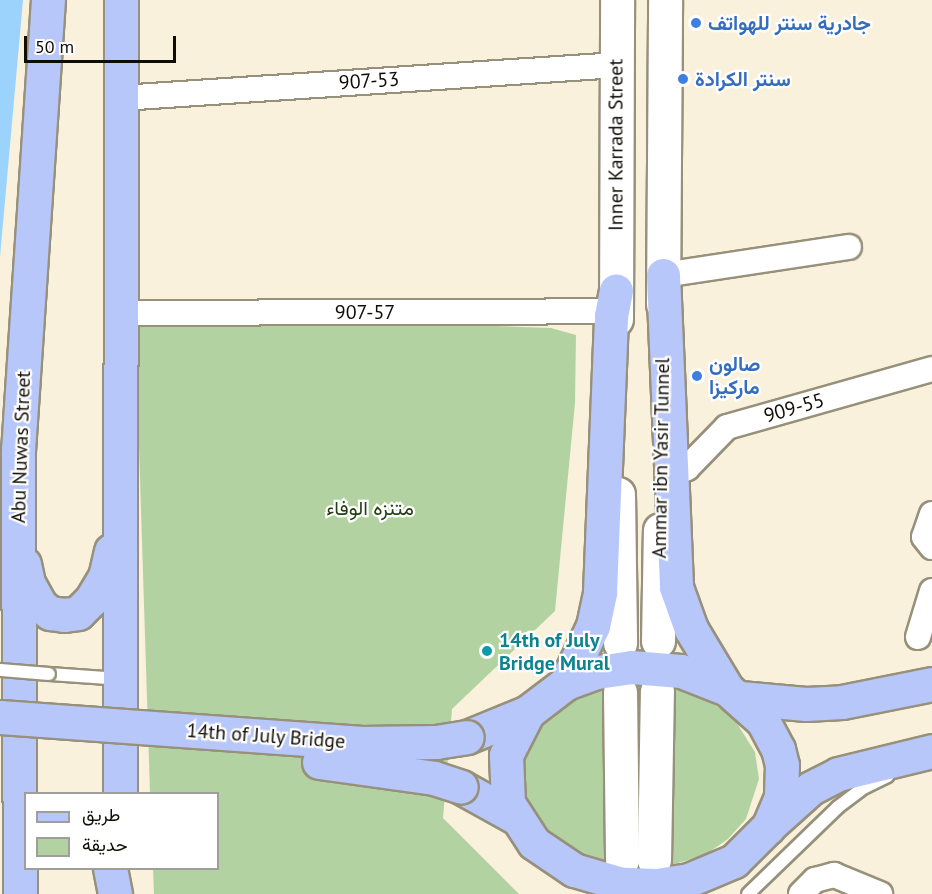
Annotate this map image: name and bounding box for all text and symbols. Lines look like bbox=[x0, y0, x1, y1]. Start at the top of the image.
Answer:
place label: جادرية سنتر للهواتف bbox=[708, 11, 871, 35]
marker: جادرية سنتر للهواتف bbox=[689, 16, 703, 30]
scale bar bbox=[27, 24, 178, 62]
text: 50 m bbox=[35, 35, 74, 58]
street label: Inner Karrada Street bbox=[604, 59, 628, 231]
street label: 907-53 bbox=[338, 67, 400, 95]
place label: سنتر الكرادة bbox=[695, 67, 791, 91]
marker: سنتر الكرادة bbox=[676, 72, 690, 86]
street label: 907-57 bbox=[335, 300, 395, 324]
place label: صالون ماركيزا bbox=[709, 352, 760, 399]
street label: Ammar ibn Yasir Tunnel bbox=[647, 357, 675, 559]
marker: صالون ماركيزا bbox=[690, 369, 704, 383]
street label: Abu Nuwas Street bbox=[6, 370, 36, 524]
street label: 909-55 bbox=[761, 388, 827, 428]
park label: متنزه الوفاء bbox=[326, 496, 414, 520]
place label: 14th of July Bridge Mural bbox=[499, 628, 610, 675]
marker: 14th of July Bridge Mural bbox=[480, 644, 494, 658]
street label: 14th of July Bridge bbox=[186, 718, 346, 754]
legend bbox=[24, 792, 219, 870]
text: طريق bbox=[82, 803, 120, 826]
text: حديقة bbox=[82, 833, 128, 856]

